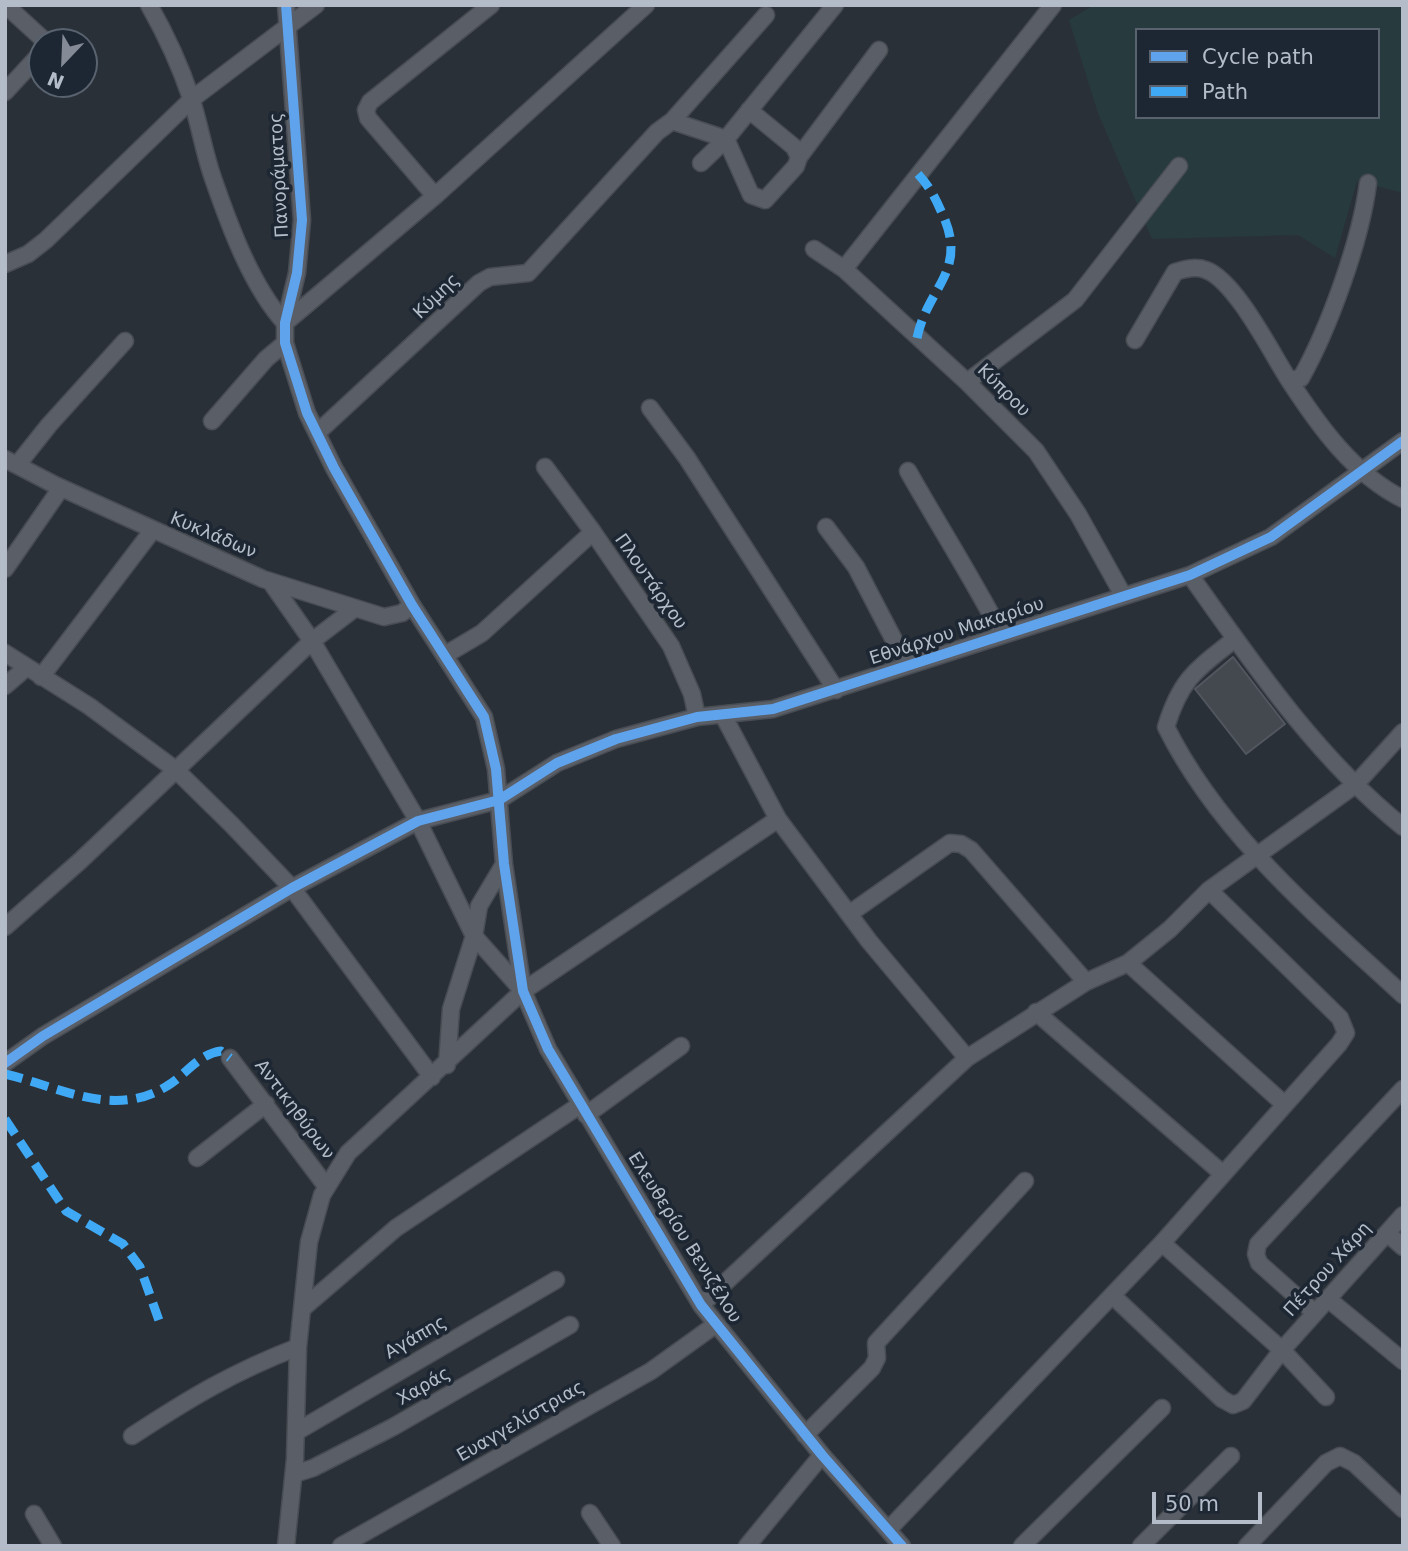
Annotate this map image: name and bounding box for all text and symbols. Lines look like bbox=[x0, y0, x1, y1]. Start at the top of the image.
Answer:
north arrow bbox=[28, 28, 98, 98]
legend bbox=[1135, 28, 1380, 119]
text: Cycle path bbox=[1202, 45, 1314, 69]
text: N bbox=[44, 67, 67, 94]
text: Path bbox=[1202, 80, 1248, 104]
street label: Πανοράματος bbox=[266, 112, 294, 238]
street label: Κύμης bbox=[409, 270, 465, 324]
street label: Κύπρου bbox=[972, 360, 1034, 422]
street label: Κυκλάδων bbox=[167, 508, 259, 564]
street label: Πλουτάρχου bbox=[609, 530, 691, 634]
street label: Εθνάρχου Μακαρίου bbox=[867, 594, 1047, 670]
street label: Αντικηθύρων bbox=[249, 1056, 339, 1164]
street label: Ελευθερίου Βενιζέλου bbox=[623, 1149, 745, 1327]
street label: Πέτρου Χάρη bbox=[1280, 1218, 1376, 1322]
street label: Αγάπης bbox=[381, 1312, 451, 1364]
street label: Χαράς bbox=[393, 1363, 455, 1411]
street label: Ευαγγελίστριας bbox=[453, 1377, 589, 1467]
scale bar bbox=[1156, 1478, 1266, 1522]
text: 50 m bbox=[1165, 1492, 1219, 1516]

